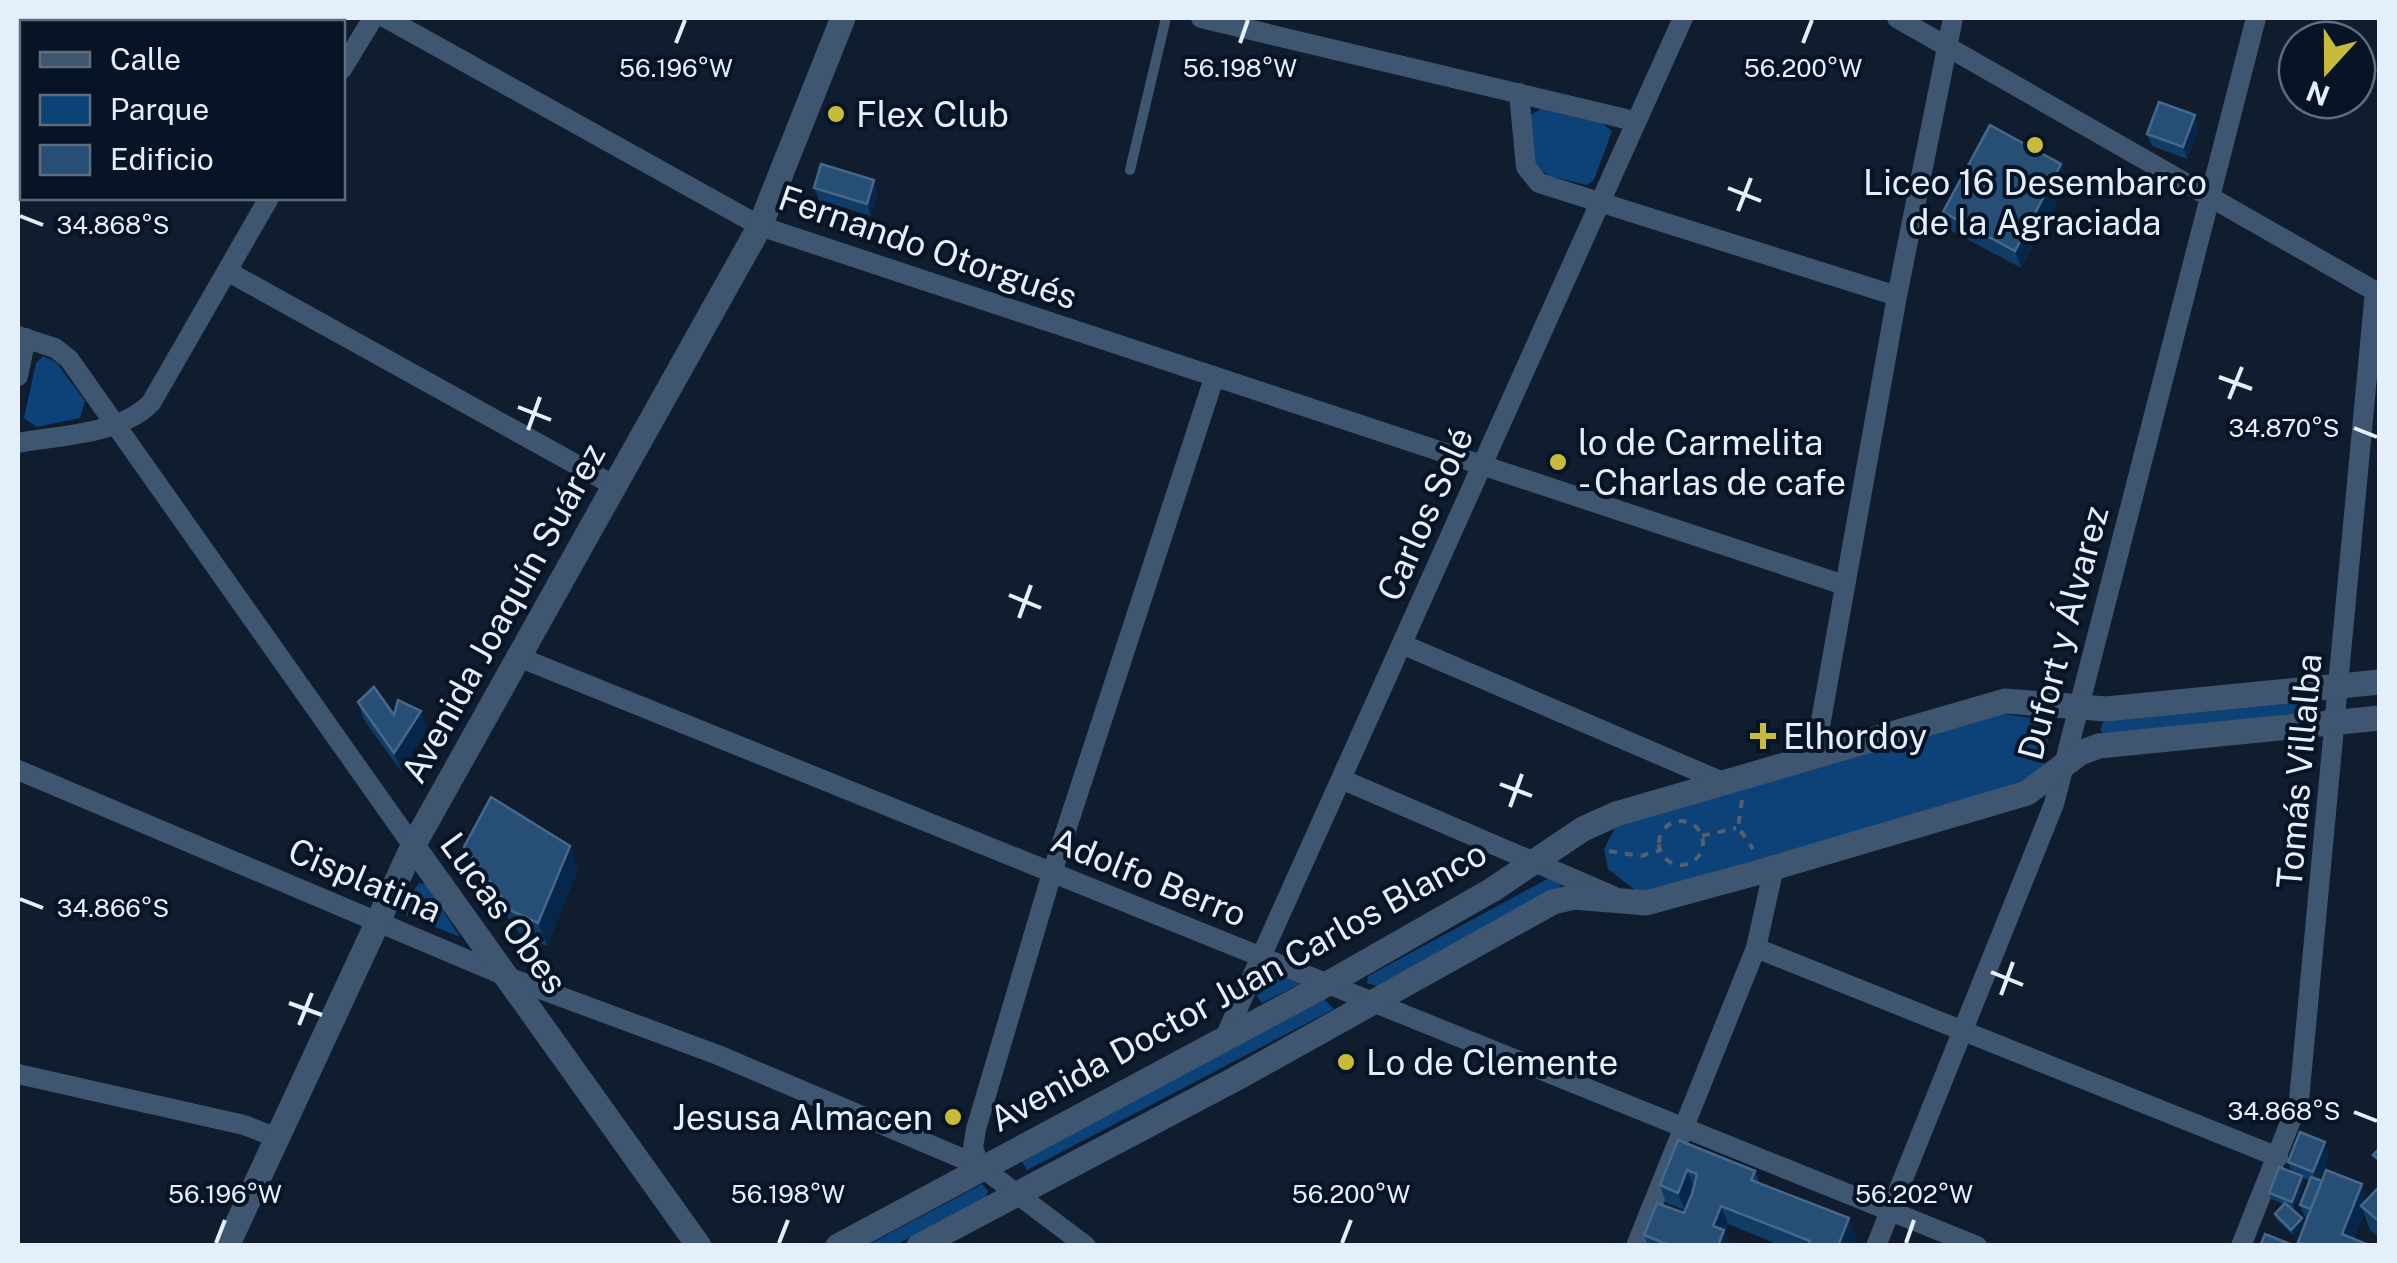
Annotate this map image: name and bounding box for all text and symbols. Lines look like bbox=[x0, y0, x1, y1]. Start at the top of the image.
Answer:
legend bbox=[20, 20, 345, 200]
north arrow bbox=[2277, 20, 2377, 120]
text: Calle bbox=[110, 41, 181, 77]
text: 56.196°W bbox=[619, 53, 733, 83]
text: 56.198°W bbox=[1183, 53, 1297, 83]
text: 56.200°W bbox=[1744, 53, 1862, 83]
text: N bbox=[2302, 74, 2334, 113]
text: Parque bbox=[110, 91, 209, 127]
place label: Flex Club bbox=[856, 94, 1009, 135]
marker: Flex Club bbox=[825, 103, 847, 125]
marker: Liceo 16 Desembarco de la Agraciada bbox=[2024, 134, 2046, 156]
text: Edificio bbox=[110, 141, 214, 177]
place label: Liceo 16 Desembarco de la Agraciada bbox=[1863, 162, 2207, 243]
street label: Fernando Otorgués bbox=[773, 177, 1083, 317]
text: 34.868°S bbox=[57, 210, 169, 240]
text: 34.870°S bbox=[2229, 413, 2339, 443]
street label: Carlos Solé bbox=[1369, 421, 1481, 607]
place label: lo de Carmelita - Charlas de cafe bbox=[1578, 422, 1846, 503]
street label: Avenida Joaquín Suárez bbox=[393, 436, 613, 790]
marker: lo de Carmelita - Charlas de cafe bbox=[1547, 451, 1569, 473]
street label: Dufort y Álvarez bbox=[2008, 501, 2117, 764]
street label: Tomás Villalba bbox=[2268, 652, 2330, 890]
place label: Elhordoy bbox=[1783, 716, 1927, 757]
marker: Elhordoy bbox=[1752, 725, 1774, 747]
street label: Adolfo Berro bbox=[1045, 819, 1253, 935]
street label: Lucas Obes bbox=[432, 825, 576, 1001]
street label: Cisplatina bbox=[282, 829, 448, 931]
street label: Avenida Doctor Juan Carlos Blanco bbox=[983, 832, 1493, 1140]
text: 34.866°S bbox=[57, 893, 169, 923]
place label: Lo de Clemente bbox=[1366, 1042, 1618, 1083]
marker: Lo de Clemente bbox=[1335, 1051, 1357, 1073]
text: 34.868°S bbox=[2228, 1096, 2340, 1126]
place label: Jesusa Almacen bbox=[672, 1097, 933, 1138]
marker: Jesusa Almacen bbox=[942, 1106, 964, 1128]
text: 56.196°W bbox=[168, 1179, 282, 1209]
text: 56.198°W bbox=[731, 1179, 845, 1209]
text: 56.200°W bbox=[1292, 1179, 1410, 1209]
text: 56.202°W bbox=[1855, 1179, 1973, 1209]

